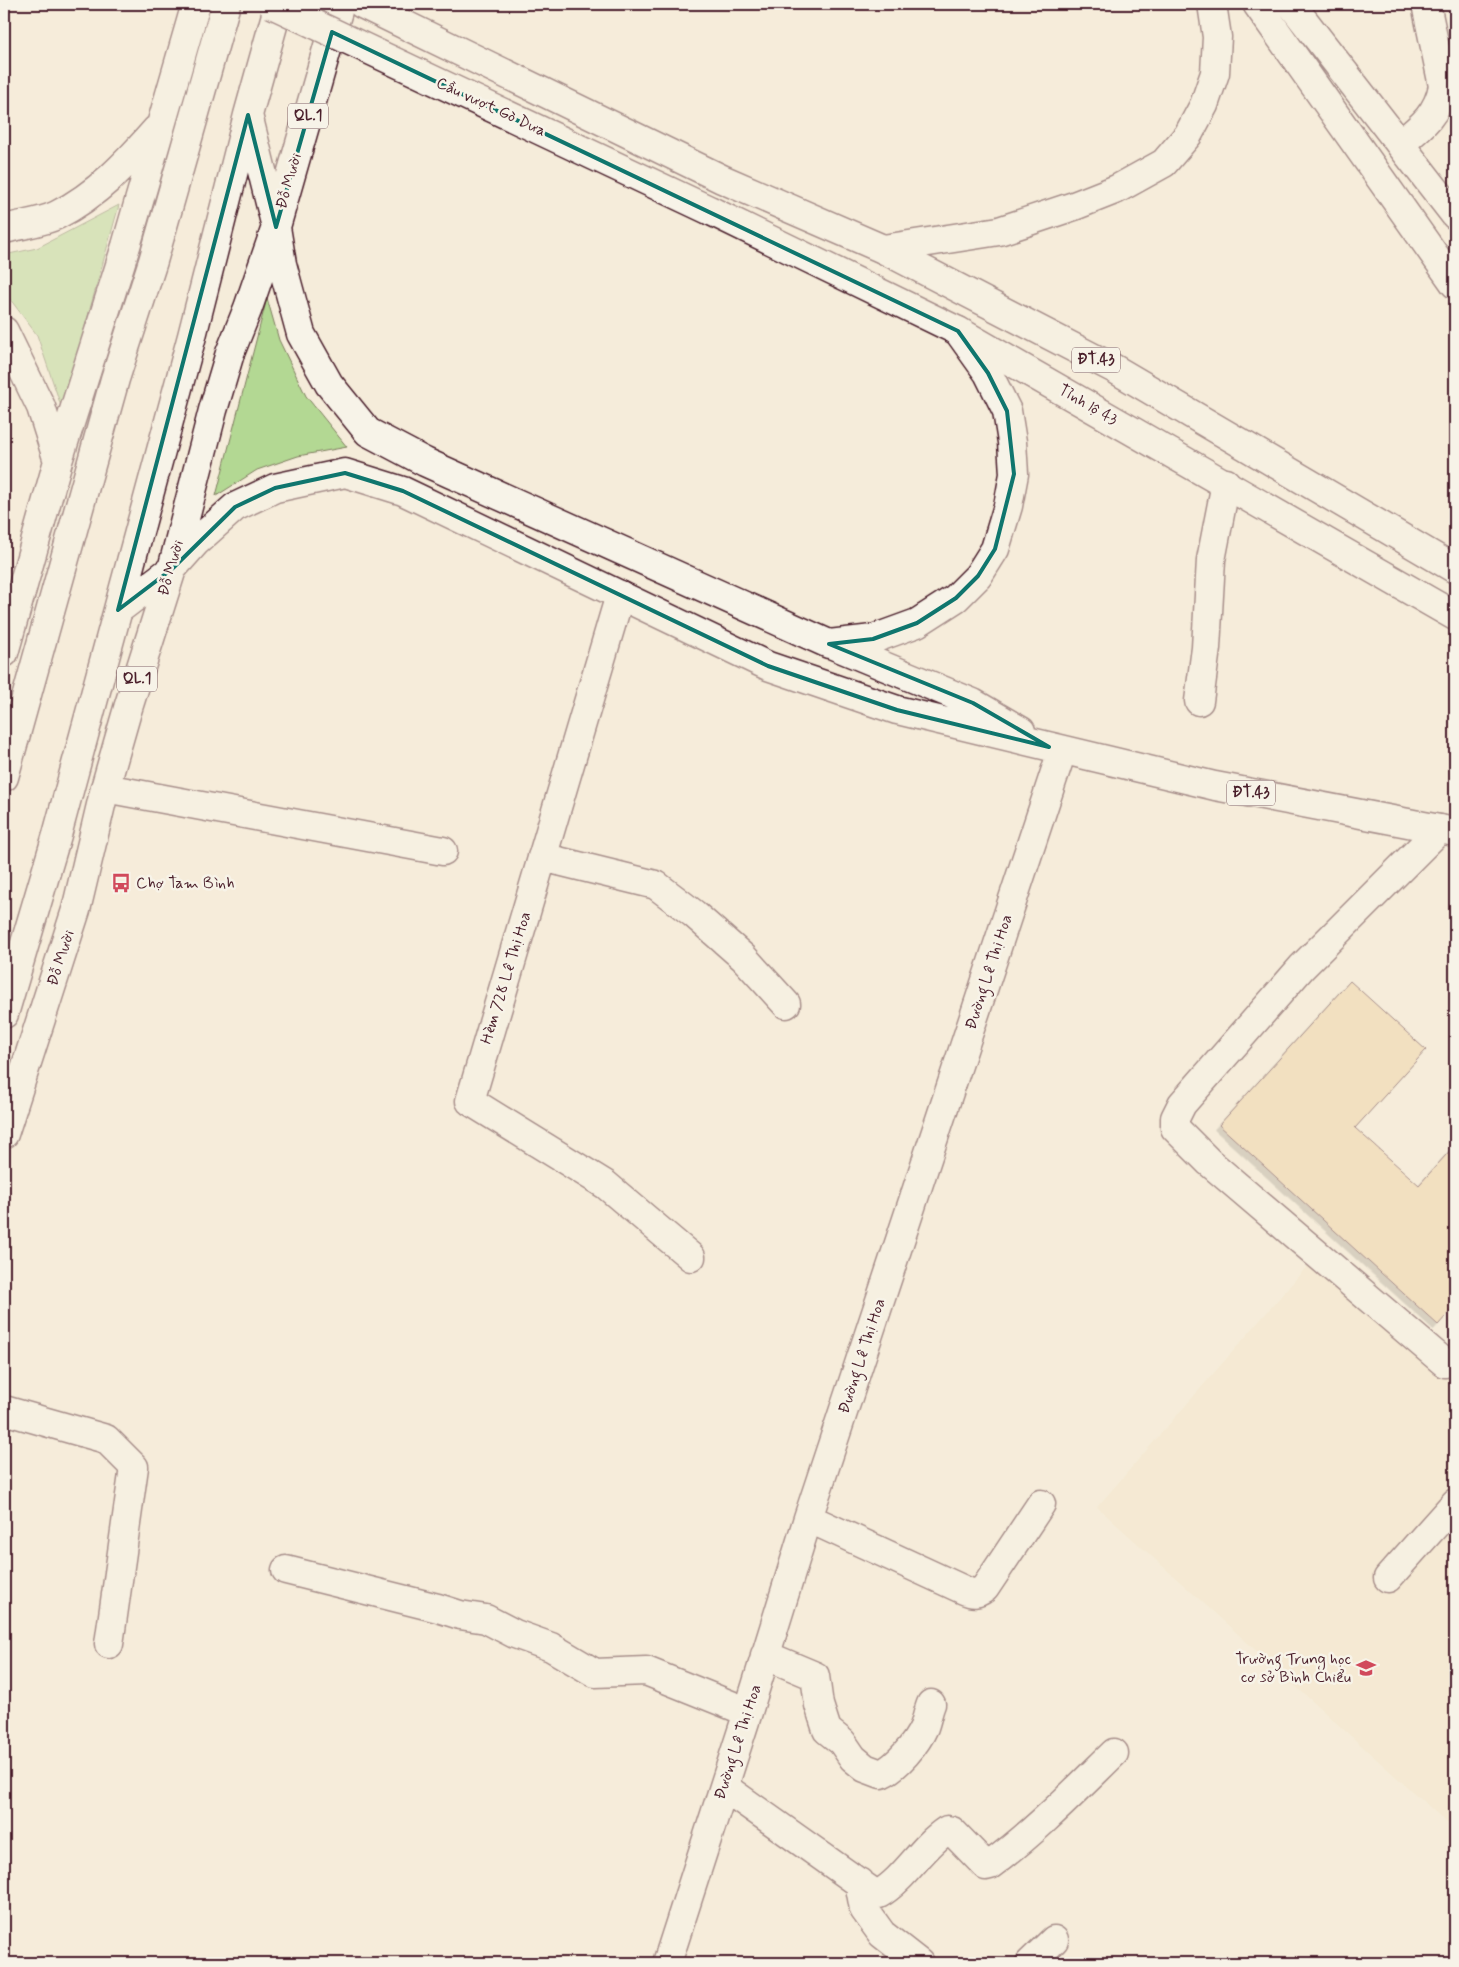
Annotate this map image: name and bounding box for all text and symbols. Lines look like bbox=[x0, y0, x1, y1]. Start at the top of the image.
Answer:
street label: Cầu vượt Gò Dưa bbox=[433, 72, 549, 142]
road number: QL.1 bbox=[288, 104, 328, 128]
street label: Đỗ Mười bbox=[271, 150, 307, 211]
road number: ĐT.43 bbox=[1072, 348, 1120, 372]
street label: Tỉnh lộ 43 bbox=[1055, 380, 1122, 431]
street label: Đỗ Mười bbox=[153, 537, 189, 598]
road number: QL.1 bbox=[117, 666, 157, 692]
road number: ĐT.43 bbox=[1227, 780, 1275, 806]
bus stop icon: Chợ Tam Bình bbox=[110, 872, 132, 894]
place label: Chợ Tam Bình bbox=[136, 873, 235, 894]
street label: Hèm 728 Lê Thị Hoa bbox=[476, 909, 536, 1047]
street label: Đường Lê Thị Hoa bbox=[960, 912, 1019, 1033]
street label: Đỗ Mười bbox=[42, 927, 80, 989]
street label: Đường Lê Thị Hoa bbox=[833, 1296, 892, 1417]
place label: Trường Trung học cơ sở Bình Chiểu bbox=[1235, 1649, 1351, 1688]
school or university icon: Trường Trung học cơ sở Bình Chiểu bbox=[1355, 1657, 1377, 1679]
street label: Đường Lê Thị Hoa bbox=[709, 1682, 768, 1803]

